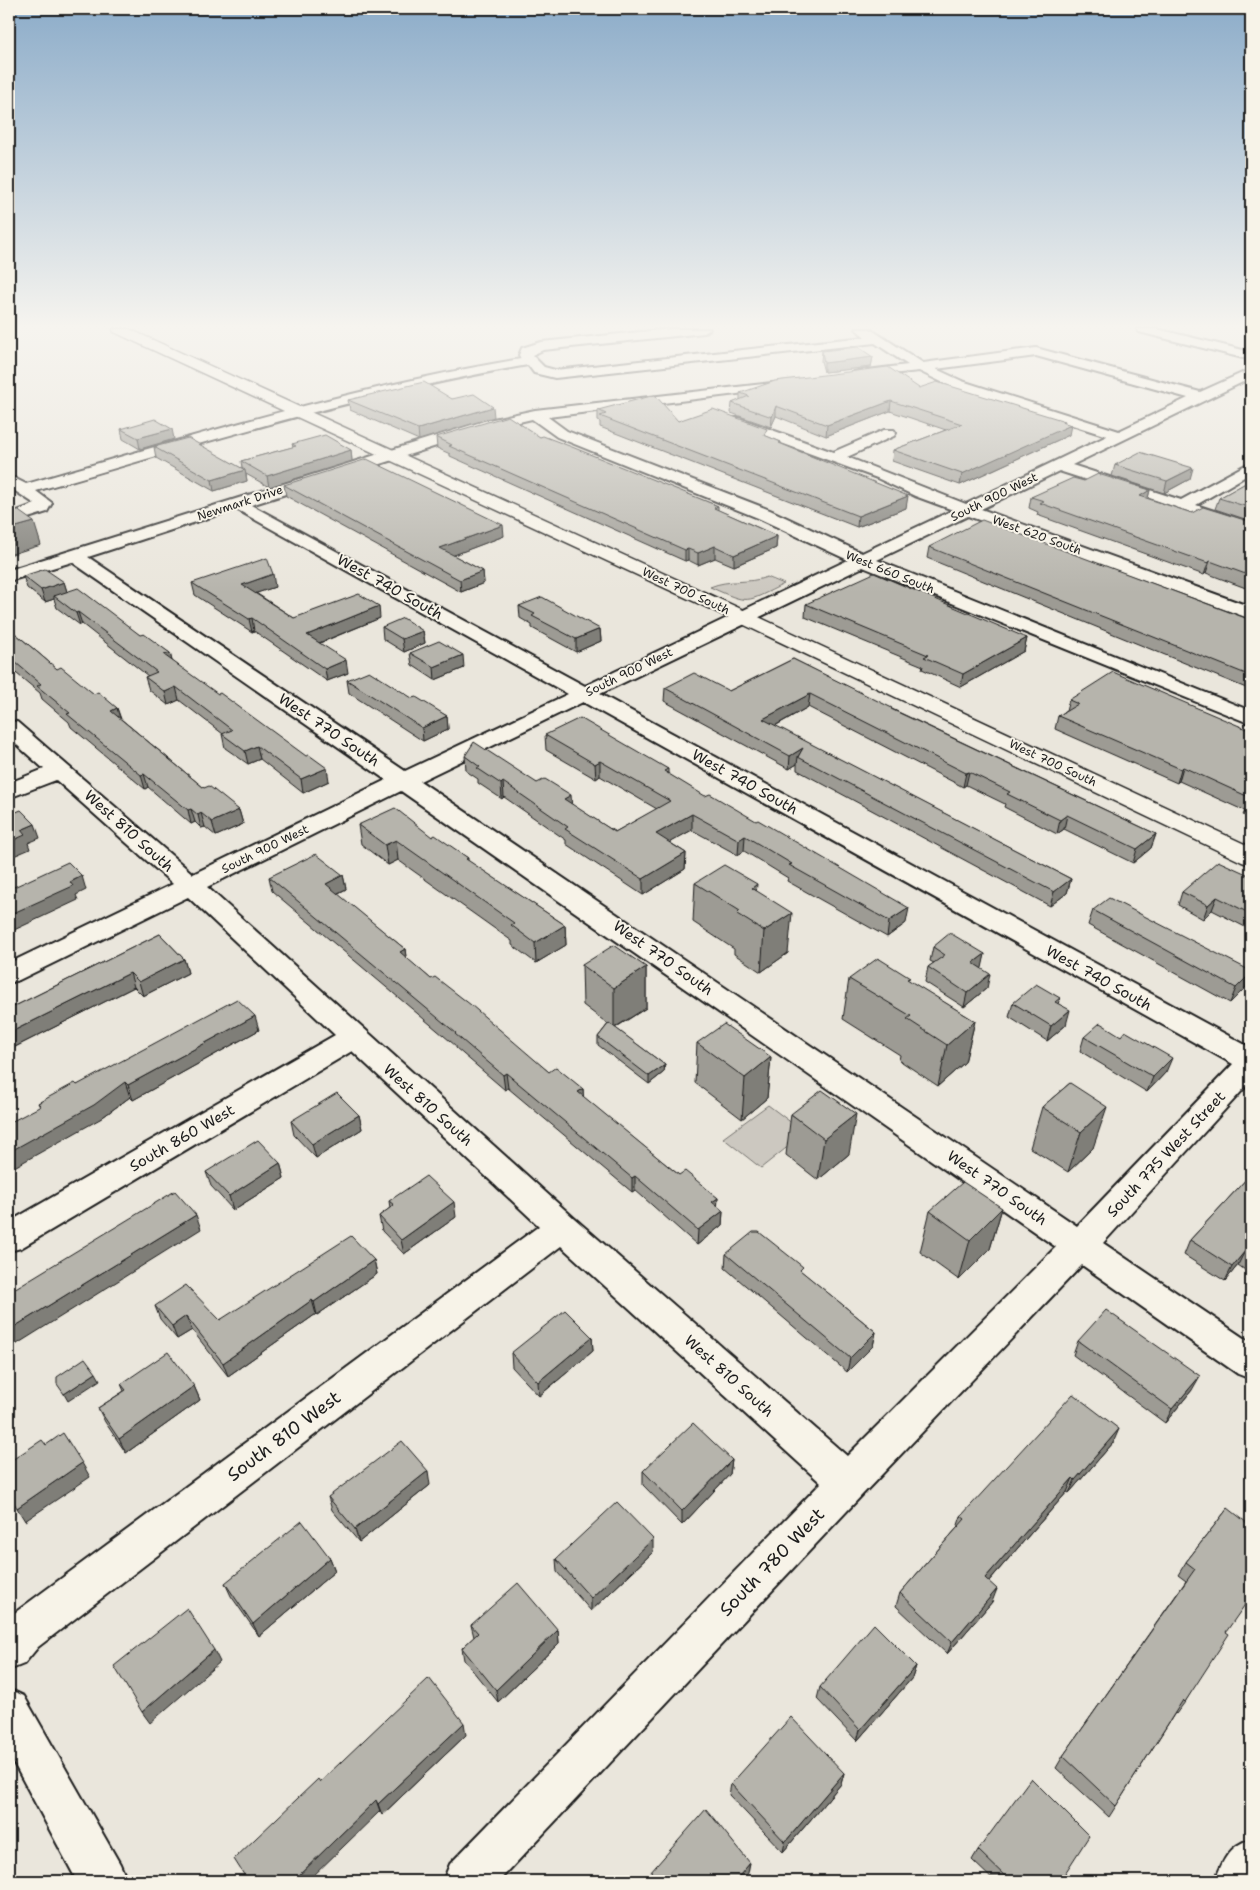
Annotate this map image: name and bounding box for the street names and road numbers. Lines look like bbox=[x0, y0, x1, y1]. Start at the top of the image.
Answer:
street label: South 900 West bbox=[948, 469, 1040, 525]
street label: Newmark Drive bbox=[195, 482, 285, 524]
street label: West 620 South bbox=[990, 511, 1084, 559]
street label: West 660 South bbox=[843, 547, 937, 597]
street label: West 740 South bbox=[333, 550, 447, 624]
street label: West 700 South bbox=[640, 564, 732, 618]
street label: South 900 West bbox=[583, 644, 675, 700]
street label: West 770 South bbox=[275, 689, 383, 771]
street label: West 700 South bbox=[1007, 736, 1099, 790]
street label: West 740 South bbox=[688, 745, 802, 819]
street label: West 810 South bbox=[80, 785, 178, 877]
street label: South 900 West bbox=[219, 821, 311, 877]
street label: West 770 South bbox=[609, 916, 717, 1000]
street label: West 740 South bbox=[1042, 941, 1156, 1015]
street label: West 810 South bbox=[379, 1059, 477, 1151]
street label: South 775 West Street bbox=[1102, 1087, 1230, 1221]
street label: South 860 West bbox=[126, 1100, 238, 1176]
street label: West 770 South bbox=[943, 1146, 1051, 1230]
street label: West 810 South bbox=[680, 1330, 778, 1422]
street label: South 810 West bbox=[222, 1385, 346, 1487]
street label: South 780 West bbox=[714, 1503, 830, 1621]

